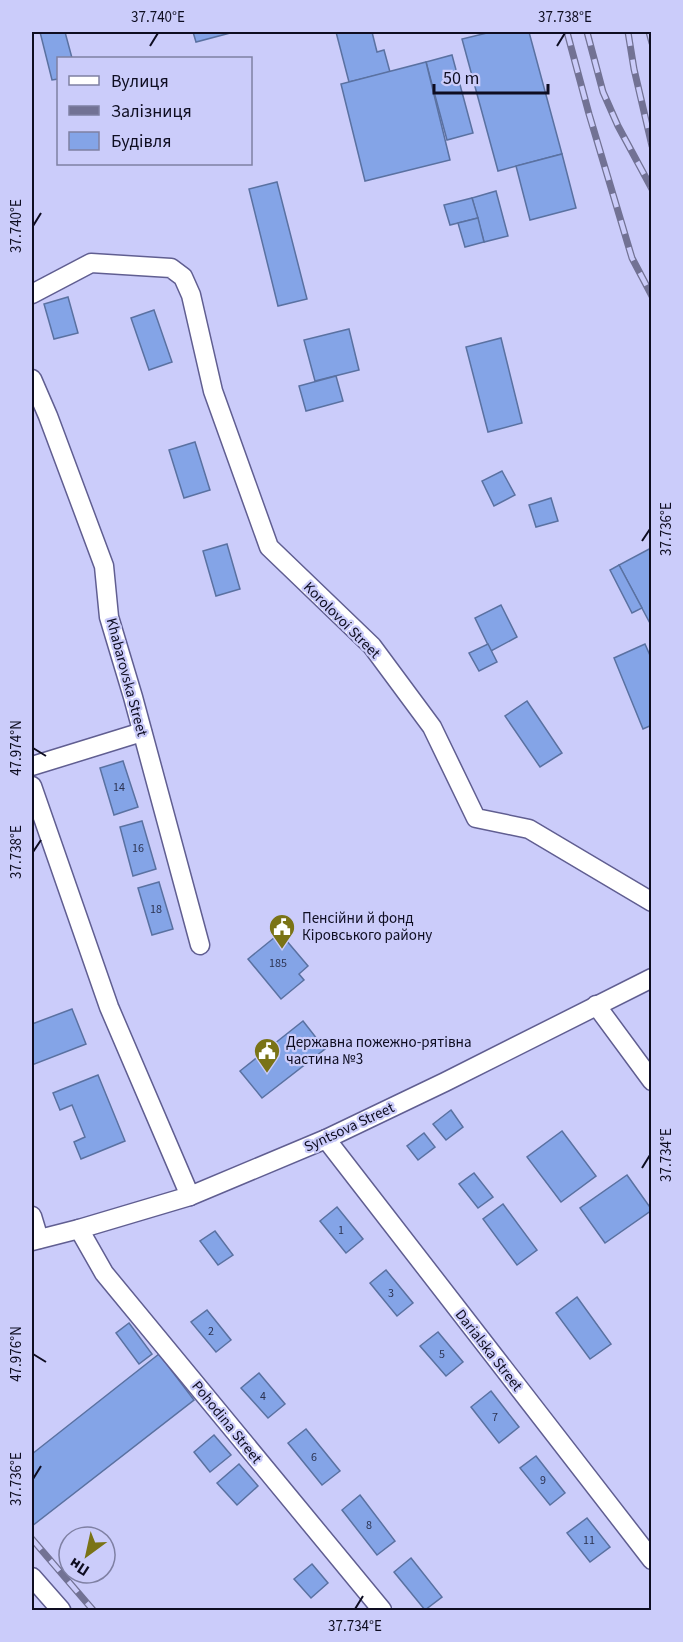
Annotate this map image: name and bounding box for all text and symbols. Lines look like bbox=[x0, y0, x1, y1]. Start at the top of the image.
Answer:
text: 37.740°E bbox=[131, 7, 185, 28]
text: 37.738°E bbox=[538, 7, 592, 28]
legend bbox=[57, 57, 252, 165]
scale bar bbox=[434, 57, 548, 95]
text: 50 m bbox=[443, 66, 479, 91]
text: Вулиця bbox=[111, 69, 169, 94]
text: Залізниця bbox=[111, 99, 192, 124]
text: Будівля bbox=[111, 129, 171, 154]
text: 37.740°E bbox=[6, 199, 27, 253]
text: 37.736°E bbox=[656, 502, 677, 556]
street label: Korolovoi Street bbox=[298, 577, 385, 664]
street label: Khabarovska Street bbox=[101, 616, 152, 739]
text: 47.974°N bbox=[6, 720, 27, 776]
house number: 14 bbox=[113, 779, 125, 796]
text: 37.738°E bbox=[6, 825, 27, 879]
house number: 16 bbox=[132, 840, 144, 857]
house number: 18 bbox=[150, 901, 162, 918]
place label: Пенсійни й фонд Кіровського району bbox=[302, 908, 432, 946]
public building icon: Пенсійни й фонд Кіровського району bbox=[267, 912, 297, 950]
house number: 185 bbox=[269, 955, 287, 972]
place label: Державна пожежно-рятівна частина №3 bbox=[286, 1032, 472, 1070]
public building icon: Державна пожежно-рятівна частина №3 bbox=[252, 1036, 282, 1074]
street label: Syntsova Street bbox=[301, 1097, 398, 1158]
text: 37.734°E bbox=[656, 1128, 677, 1182]
house number: 1 bbox=[338, 1222, 344, 1239]
house number: 3 bbox=[388, 1285, 394, 1302]
street label: Darialska Street bbox=[450, 1305, 527, 1396]
house number: 2 bbox=[208, 1323, 214, 1340]
text: 47.976°N bbox=[6, 1326, 27, 1382]
house number: 5 bbox=[439, 1346, 445, 1363]
street label: Pohodina Street bbox=[187, 1376, 267, 1468]
house number: 4 bbox=[260, 1388, 266, 1405]
house number: 7 bbox=[492, 1409, 498, 1426]
house number: 6 bbox=[311, 1449, 317, 1466]
text: 37.736°E bbox=[6, 1452, 27, 1506]
house number: 9 bbox=[540, 1472, 546, 1489]
house number: 8 bbox=[366, 1517, 372, 1534]
north arrow bbox=[57, 1525, 117, 1585]
house number: 11 bbox=[583, 1532, 595, 1549]
text: Пн bbox=[65, 1552, 94, 1581]
text: 37.734°E bbox=[328, 1616, 382, 1637]

